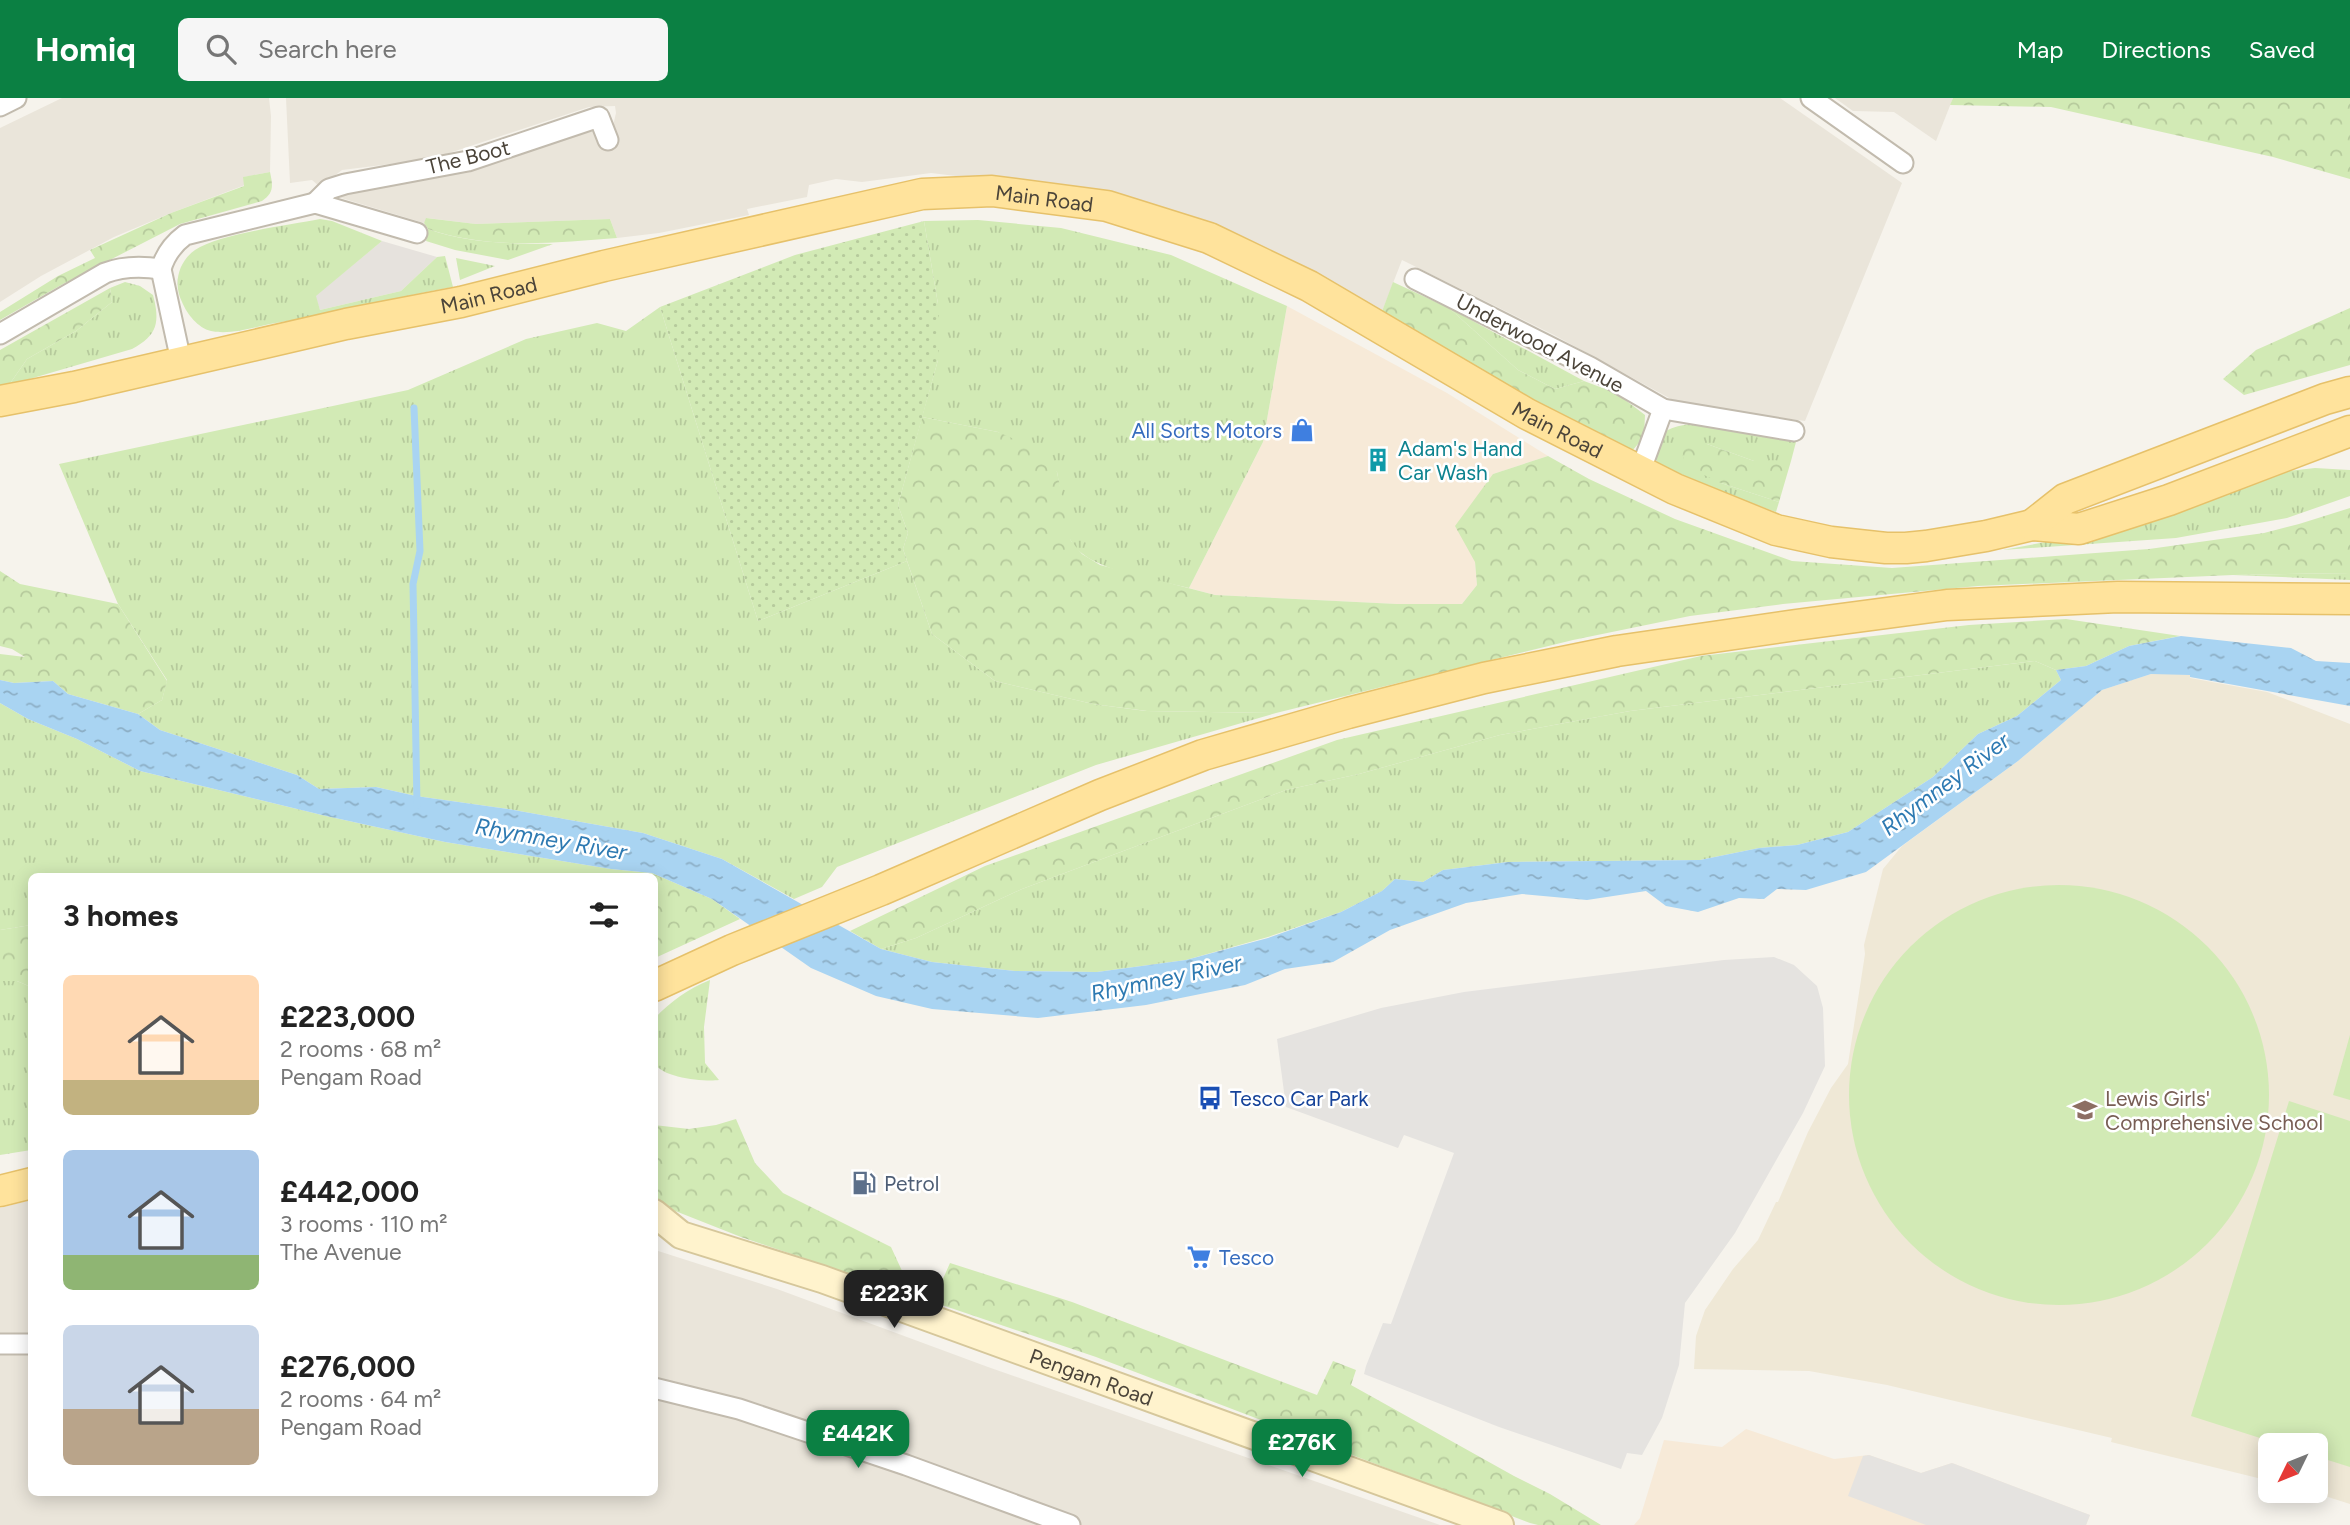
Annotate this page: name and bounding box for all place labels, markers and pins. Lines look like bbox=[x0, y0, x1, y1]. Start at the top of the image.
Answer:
shop icon: All Sorts Motors bbox=[1288, 416, 1316, 444]
place label: All Sorts Motors bbox=[1131, 418, 1282, 443]
place label: Adam's Hand Car Wash bbox=[1398, 436, 1523, 485]
building icon: Adam's Hand Car Wash bbox=[1364, 446, 1392, 474]
bus stop icon: Tesco Car Park bbox=[1196, 1084, 1224, 1112]
place label: Tesco Car Park bbox=[1230, 1086, 1369, 1111]
place label: Lewis Girls' Comprehensive School bbox=[2105, 1086, 2323, 1135]
school or university icon: Lewis Girls' Comprehensive School bbox=[2071, 1096, 2099, 1124]
fuel station icon: Petrol bbox=[850, 1169, 878, 1197]
place label: Petrol bbox=[884, 1171, 939, 1196]
supermarket icon: Tesco bbox=[1185, 1243, 1213, 1271]
place label: Tesco bbox=[1219, 1245, 1274, 1270]
pin: £223K bbox=[845, 1270, 943, 1330]
pin: £442K bbox=[809, 1410, 907, 1470]
pin: £276K bbox=[1253, 1420, 1351, 1479]

